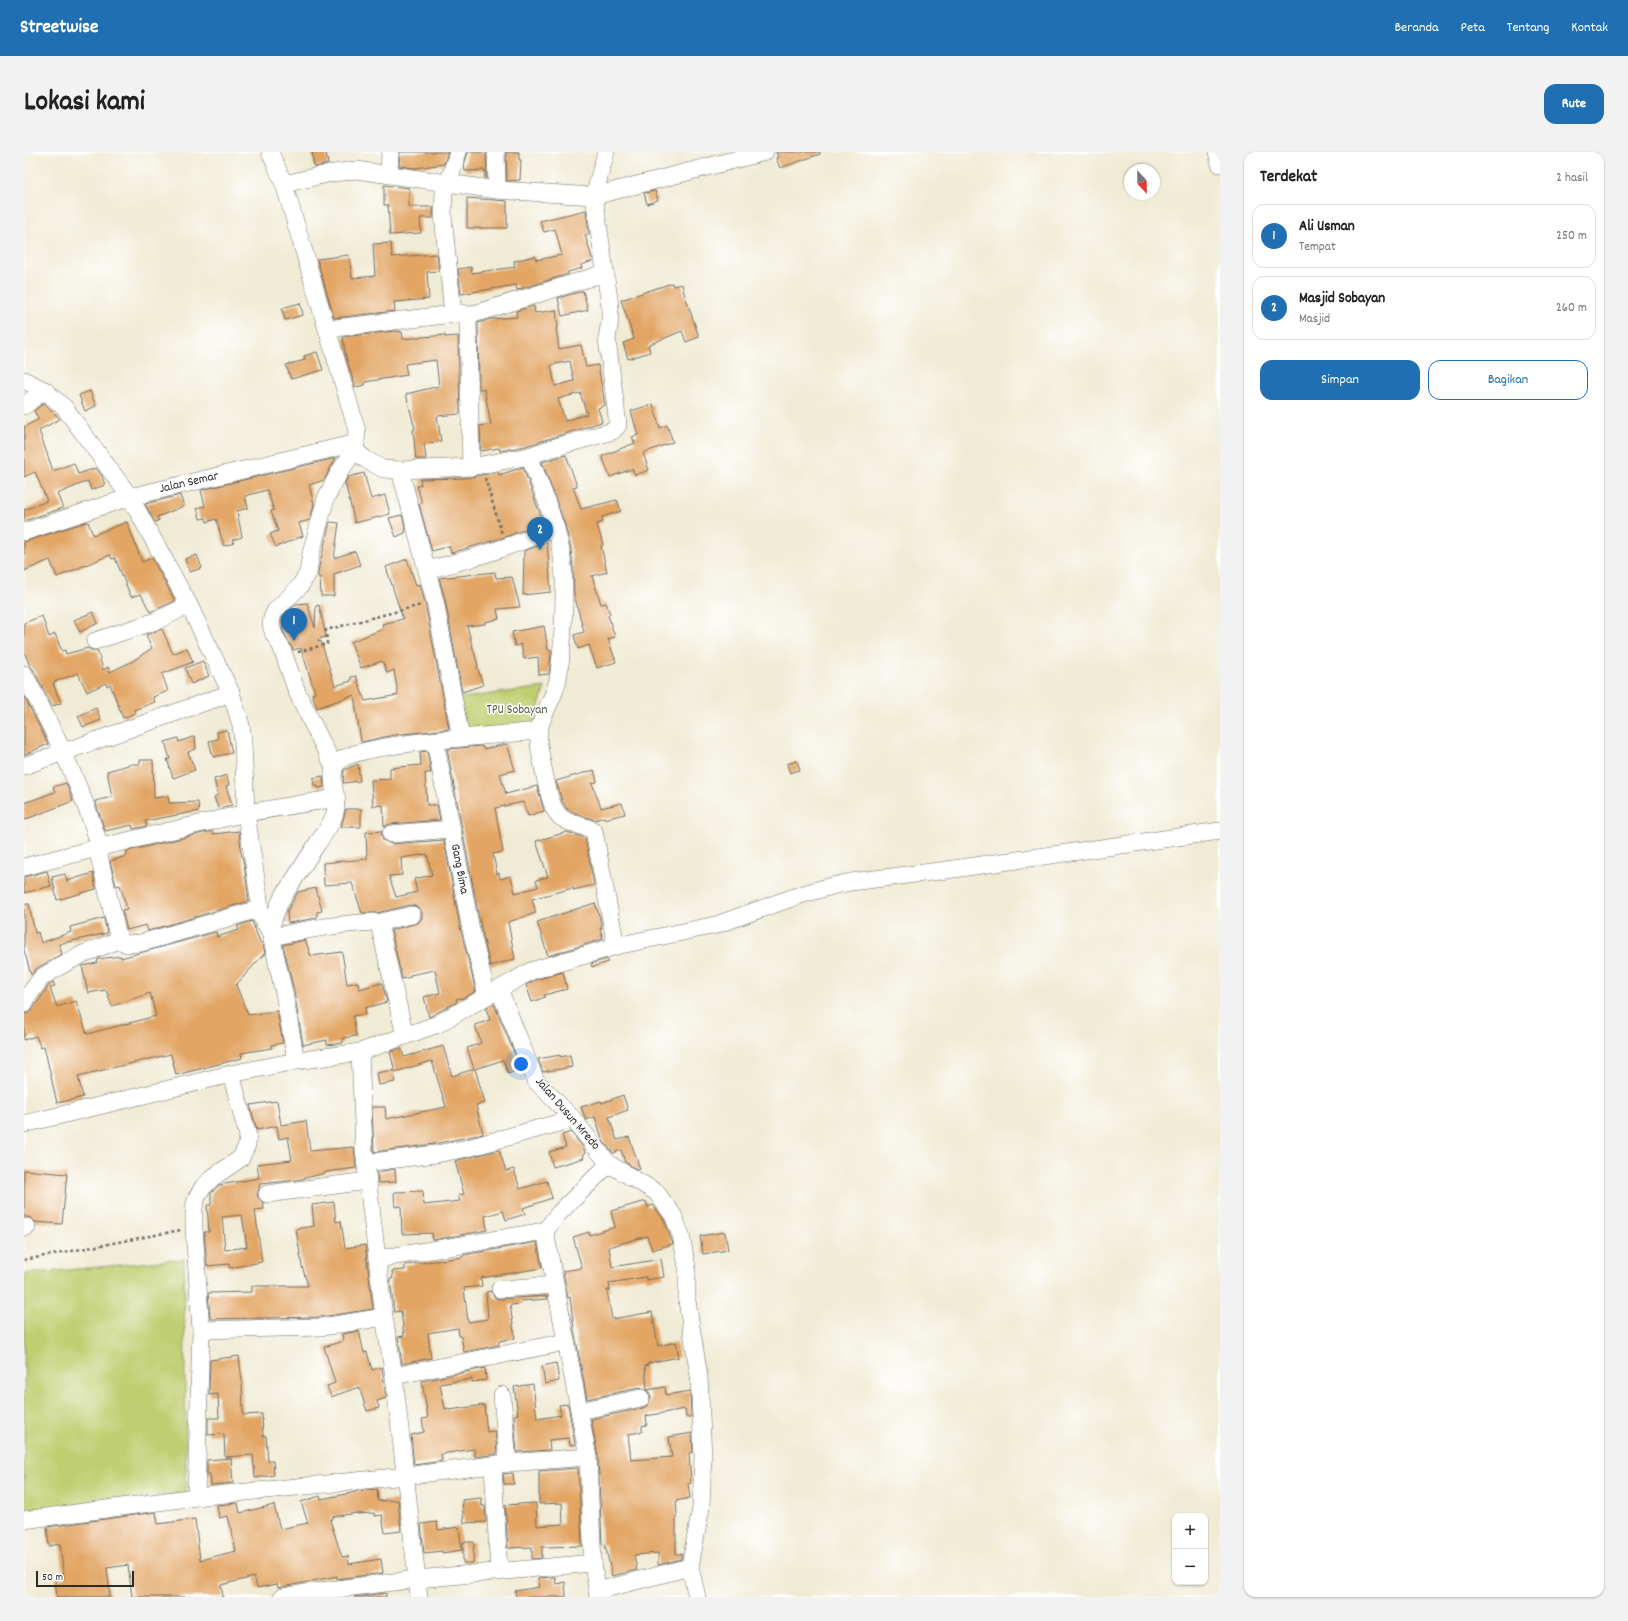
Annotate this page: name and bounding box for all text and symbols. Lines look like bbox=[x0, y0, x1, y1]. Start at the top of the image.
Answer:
text: Streetwise bbox=[20, 15, 98, 42]
text: Beranda bbox=[1394, 18, 1439, 38]
text: Peta bbox=[1461, 18, 1485, 38]
text: Tentang bbox=[1507, 18, 1549, 38]
text: Kontak bbox=[1571, 18, 1608, 38]
text: Lokasi kami bbox=[24, 84, 145, 124]
button: Rute bbox=[1544, 84, 1604, 124]
north arrow bbox=[1124, 164, 1160, 200]
text: Terdekat bbox=[1260, 166, 1317, 190]
text: 2 hasil bbox=[1556, 169, 1588, 188]
text: Ali Usman bbox=[1299, 216, 1355, 238]
text: 1 bbox=[1273, 227, 1275, 246]
text: 250 m bbox=[1556, 227, 1587, 246]
text: Tempat bbox=[1299, 238, 1336, 257]
text: Masjid Sobayan bbox=[1299, 288, 1385, 310]
text: 2 bbox=[1271, 299, 1277, 318]
text: 260 m bbox=[1556, 299, 1587, 318]
text: Masjid bbox=[1299, 310, 1330, 329]
button: Simpan bbox=[1260, 360, 1420, 400]
button: Bagikan bbox=[1428, 360, 1588, 400]
street label: Jalan Semar bbox=[157, 467, 221, 499]
pin: 2 bbox=[527, 517, 553, 550]
pin: 1 bbox=[281, 608, 307, 641]
park label: TPU Sobayan bbox=[487, 701, 547, 720]
street label: Gang Bima bbox=[445, 842, 473, 897]
your location bbox=[511, 1054, 531, 1074]
street label: Jalan Dusun Mredo bbox=[530, 1073, 604, 1155]
map controls bbox=[1172, 1513, 1208, 1585]
button: + bbox=[1172, 1513, 1208, 1549]
button: − bbox=[1172, 1549, 1208, 1585]
scale bar bbox=[36, 1569, 134, 1588]
text: 50 m bbox=[42, 1570, 63, 1586]

